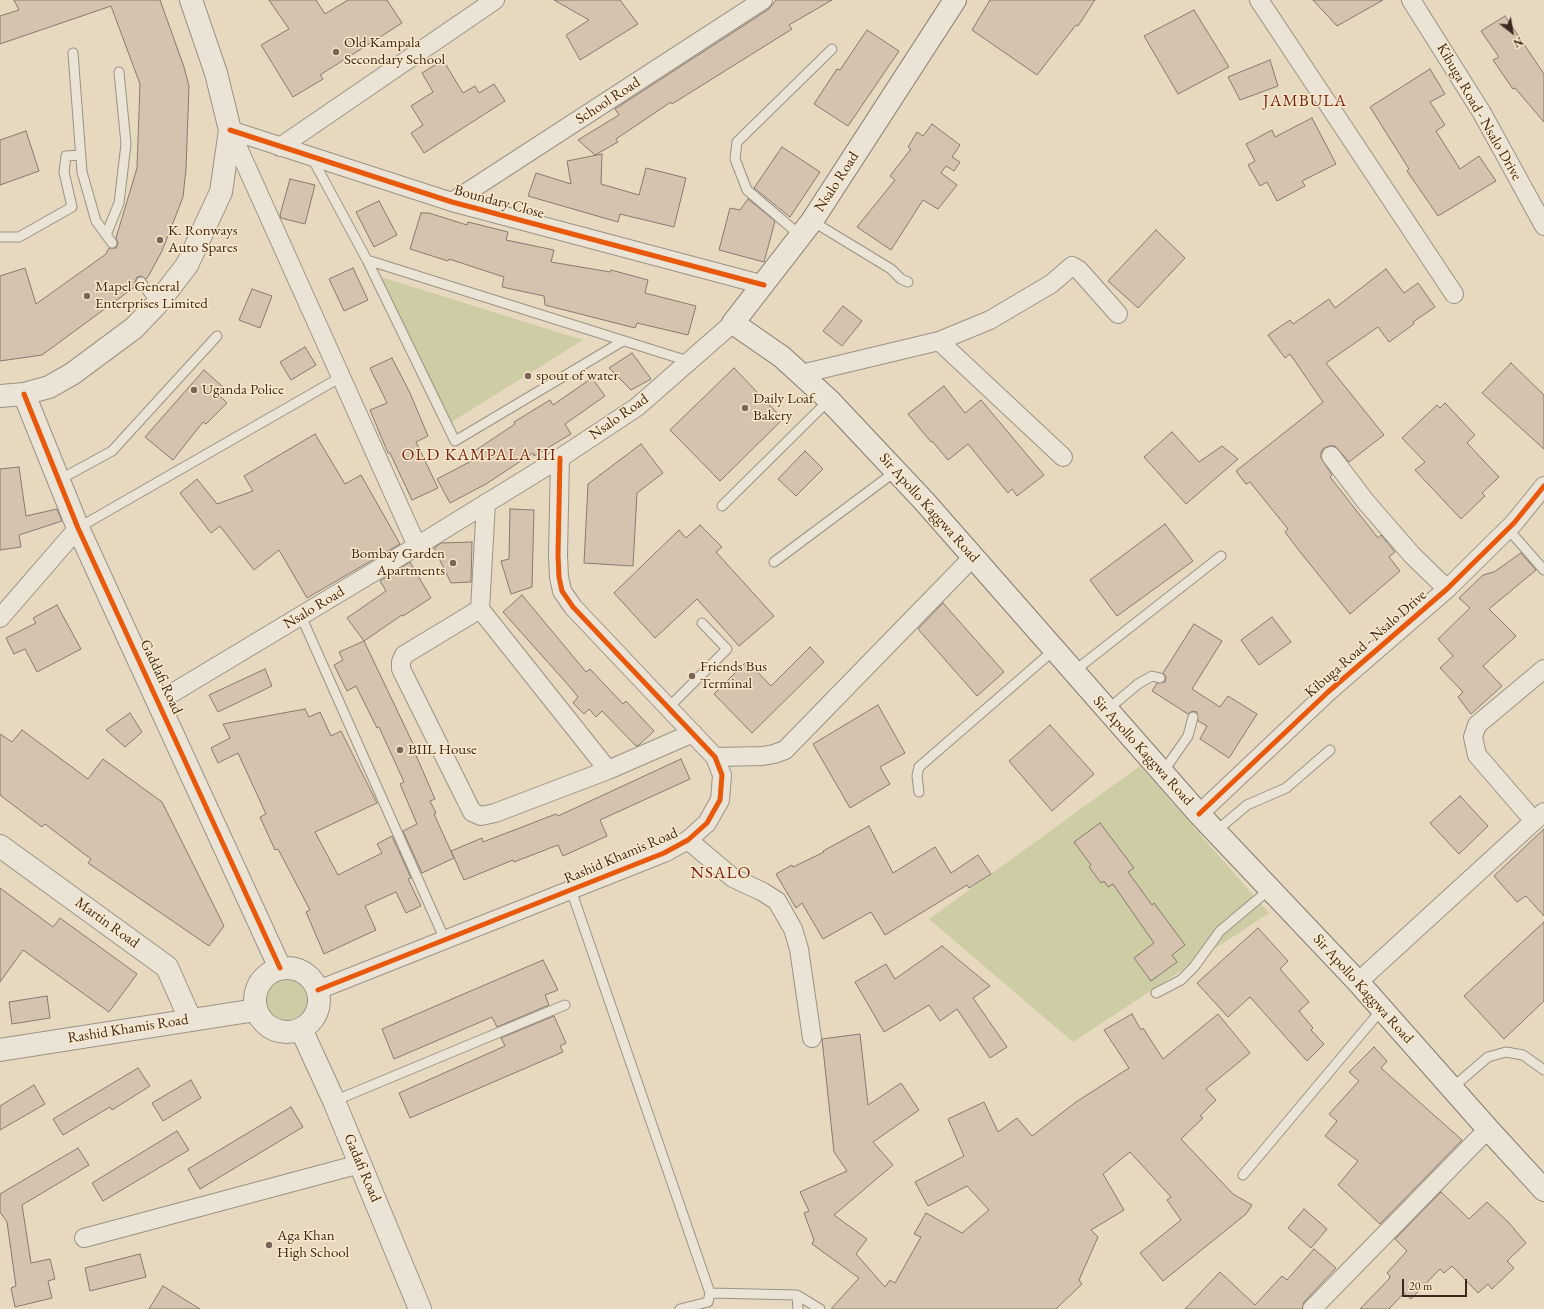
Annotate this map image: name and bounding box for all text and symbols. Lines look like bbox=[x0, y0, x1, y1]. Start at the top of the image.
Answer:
north arrow bbox=[1492, 12, 1532, 52]
place label: Old Kampala Secondary School bbox=[344, 34, 445, 69]
street label: Kibuga Road - Nsalo Drive bbox=[1432, 40, 1526, 184]
marker: Old Kampala Secondary School bbox=[331, 47, 341, 57]
street label: School Road bbox=[572, 73, 644, 129]
district label: JAMBULA bbox=[1263, 91, 1347, 111]
street label: Nsalo Road bbox=[811, 149, 863, 215]
street label: Boundary Close bbox=[452, 181, 546, 223]
place label: K. Ronways Auto Spares bbox=[168, 222, 238, 257]
marker: K. Ronways Auto Spares bbox=[155, 235, 165, 245]
place label: Mapel General Enterprises Limited bbox=[95, 278, 208, 313]
marker: Mapel General Enterprises Limited bbox=[82, 291, 92, 301]
place label: spout of water bbox=[536, 367, 618, 385]
marker: spout of water bbox=[523, 371, 533, 381]
place label: Uganda Police bbox=[202, 381, 284, 399]
marker: Uganda Police bbox=[189, 385, 199, 395]
street label: Nsalo Road bbox=[586, 390, 652, 444]
place label: Daily Loaf Bakery bbox=[753, 390, 814, 425]
marker: Daily Loaf Bakery bbox=[740, 403, 750, 413]
district label: OLD KAMPALA III bbox=[402, 445, 556, 465]
street label: Sir Apollo Kaggwa Road bbox=[875, 449, 983, 567]
place label: Bombay Garden Apartments bbox=[351, 545, 445, 580]
marker: Bombay Garden Apartments bbox=[448, 558, 458, 568]
street label: Nsalo Road bbox=[280, 583, 348, 633]
street label: Kibuga Road - Nsalo Drive bbox=[1301, 586, 1431, 702]
street label: Gaddafi Road bbox=[136, 637, 186, 717]
place label: Friends Bus Terminal bbox=[700, 658, 767, 693]
marker: Friends Bus Terminal bbox=[687, 671, 697, 681]
street label: Sir Apollo Kaggwa Road bbox=[1089, 692, 1197, 810]
place label: BIIL House bbox=[408, 741, 477, 759]
marker: BIIL House bbox=[395, 745, 405, 755]
street label: Rashid Khamis Road bbox=[561, 824, 681, 888]
district label: NSALO bbox=[690, 863, 752, 883]
street label: Martin Road bbox=[71, 894, 143, 952]
street label: Sir Apollo Kaggwa Road bbox=[1309, 930, 1417, 1048]
street label: Rashid Khamis Road bbox=[66, 1011, 190, 1047]
street label: Gadafi Road bbox=[340, 1131, 384, 1205]
place label: Aga Khan High School bbox=[277, 1227, 349, 1262]
marker: Aga Khan High School bbox=[264, 1240, 274, 1250]
scale bar bbox=[1404, 1271, 1469, 1297]
text: 20 m bbox=[1409, 1278, 1432, 1294]

